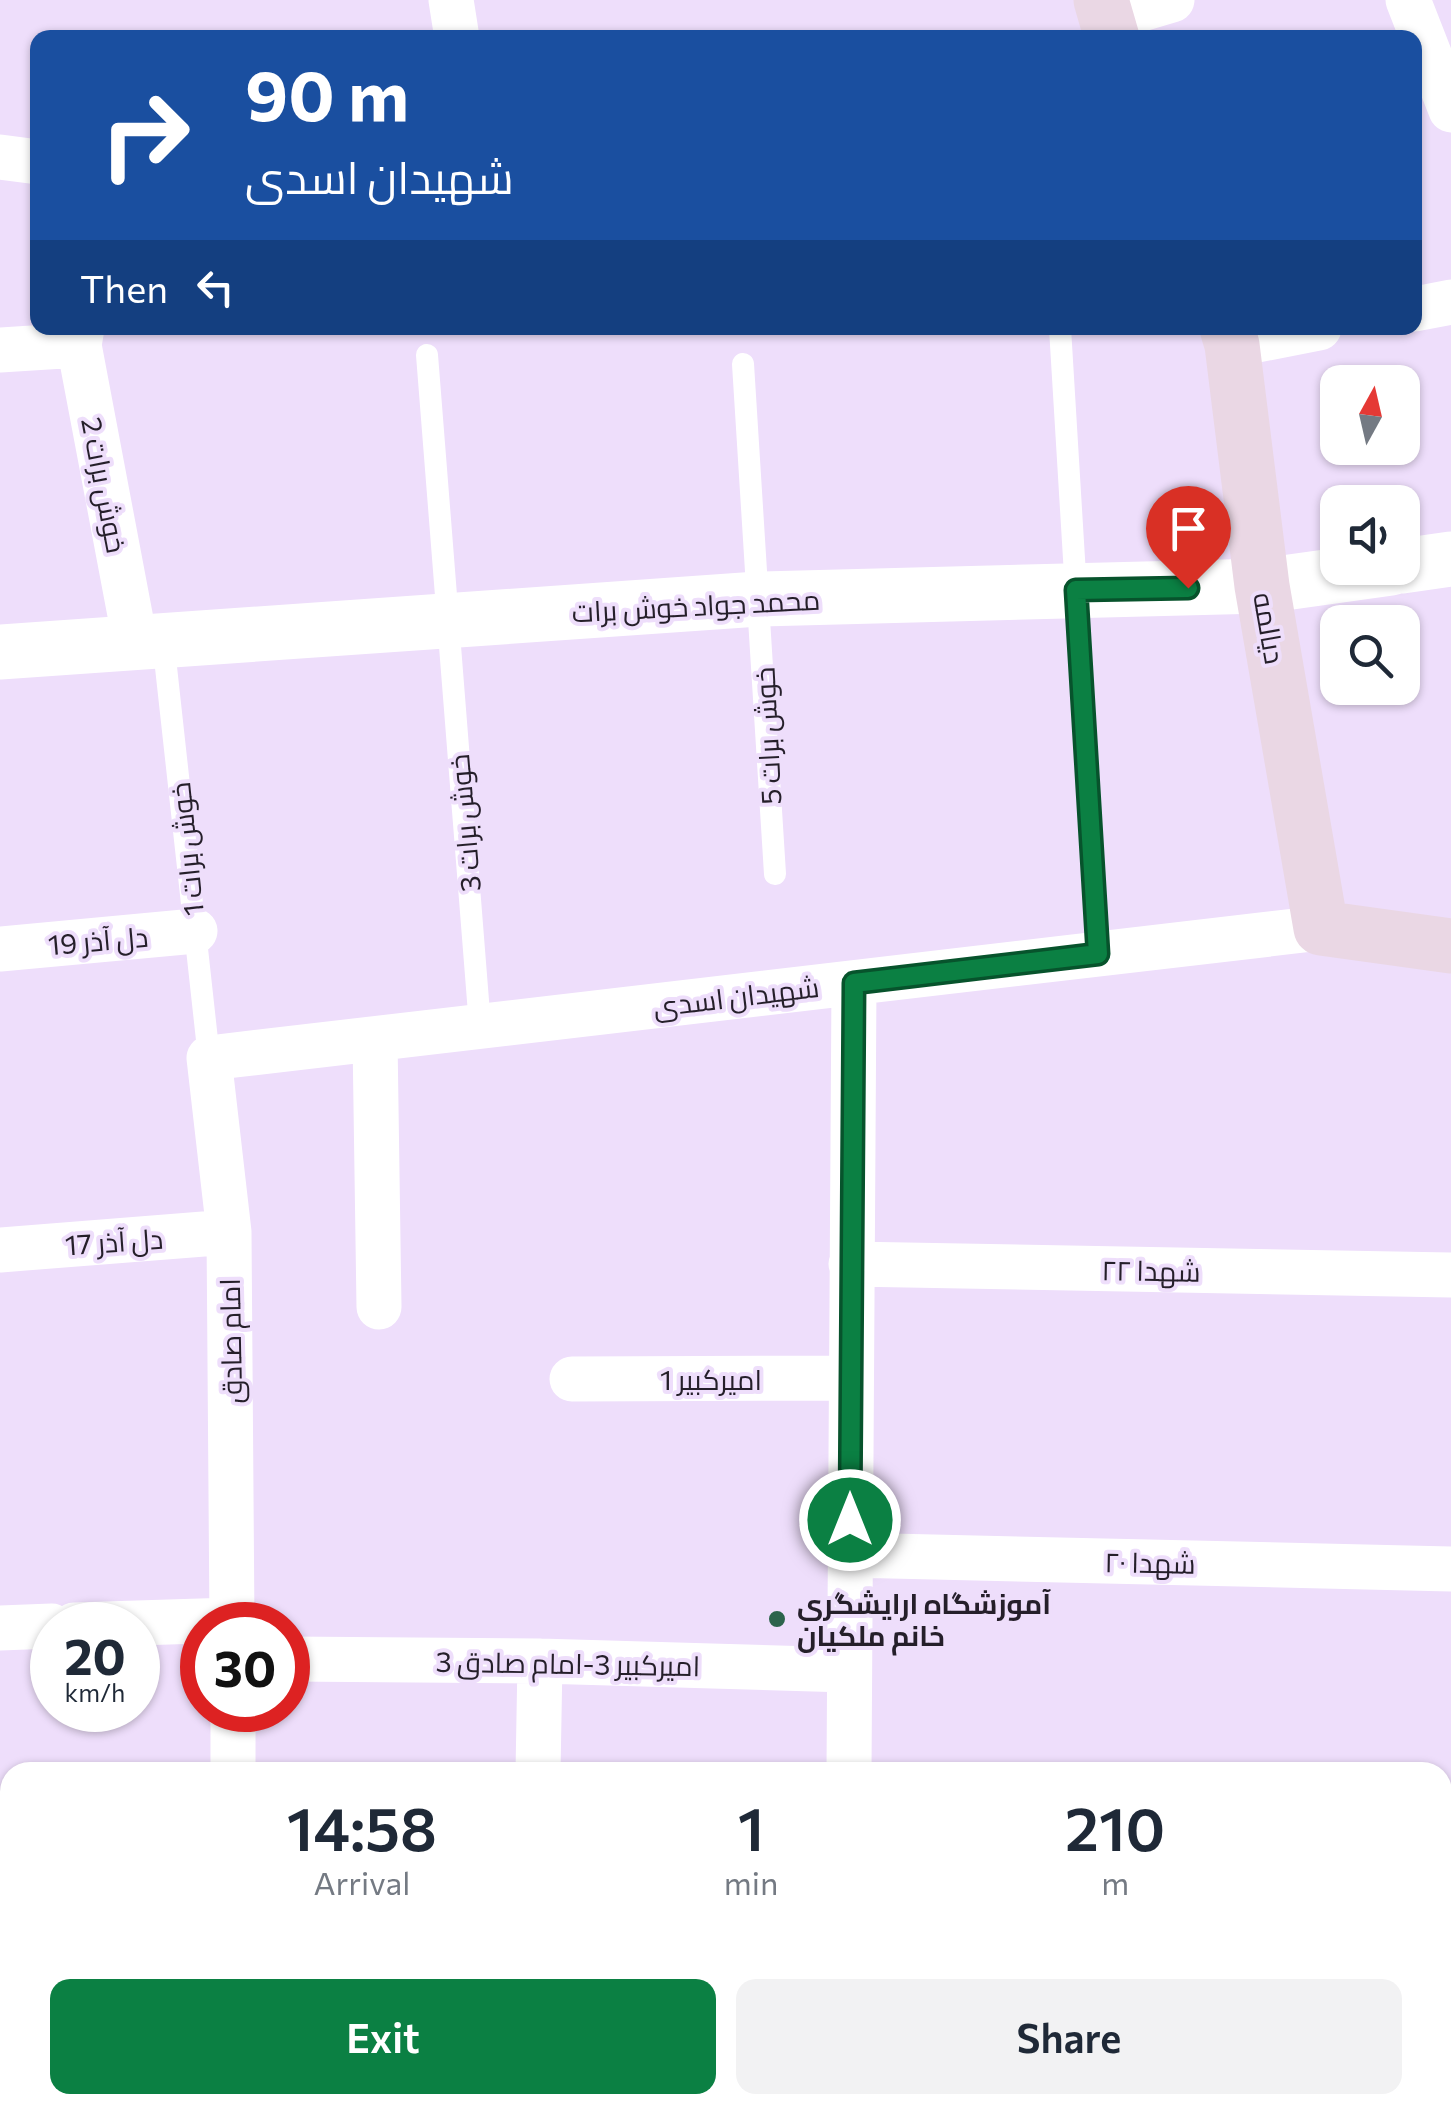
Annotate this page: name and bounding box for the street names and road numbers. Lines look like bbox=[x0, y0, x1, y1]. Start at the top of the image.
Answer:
street label: خوش برات 2 bbox=[74, 414, 135, 556]
street label: محمد جواد خوش برات bbox=[571, 582, 821, 629]
street label: دیالمه bbox=[1247, 590, 1293, 666]
street label: خوش برات 5 bbox=[746, 666, 789, 806]
street label: خوش برات 3 bbox=[441, 753, 488, 893]
street label: خوش برات 1 bbox=[162, 781, 211, 917]
street label: دل آذر 19 bbox=[47, 919, 150, 962]
street label: شهیدان اسدی bbox=[651, 969, 821, 1024]
street label: دل آذر 17 bbox=[64, 1221, 164, 1262]
street label: شهدا ۲۲ bbox=[1101, 1252, 1201, 1289]
street label: امام صادق bbox=[212, 1278, 252, 1404]
street label: امیرکبیر 1 bbox=[660, 1362, 762, 1396]
street label: شهدا ۲۰ bbox=[1104, 1544, 1196, 1581]
street label: امیرکبیر 3-امام صادق 3 bbox=[435, 1644, 701, 1686]

